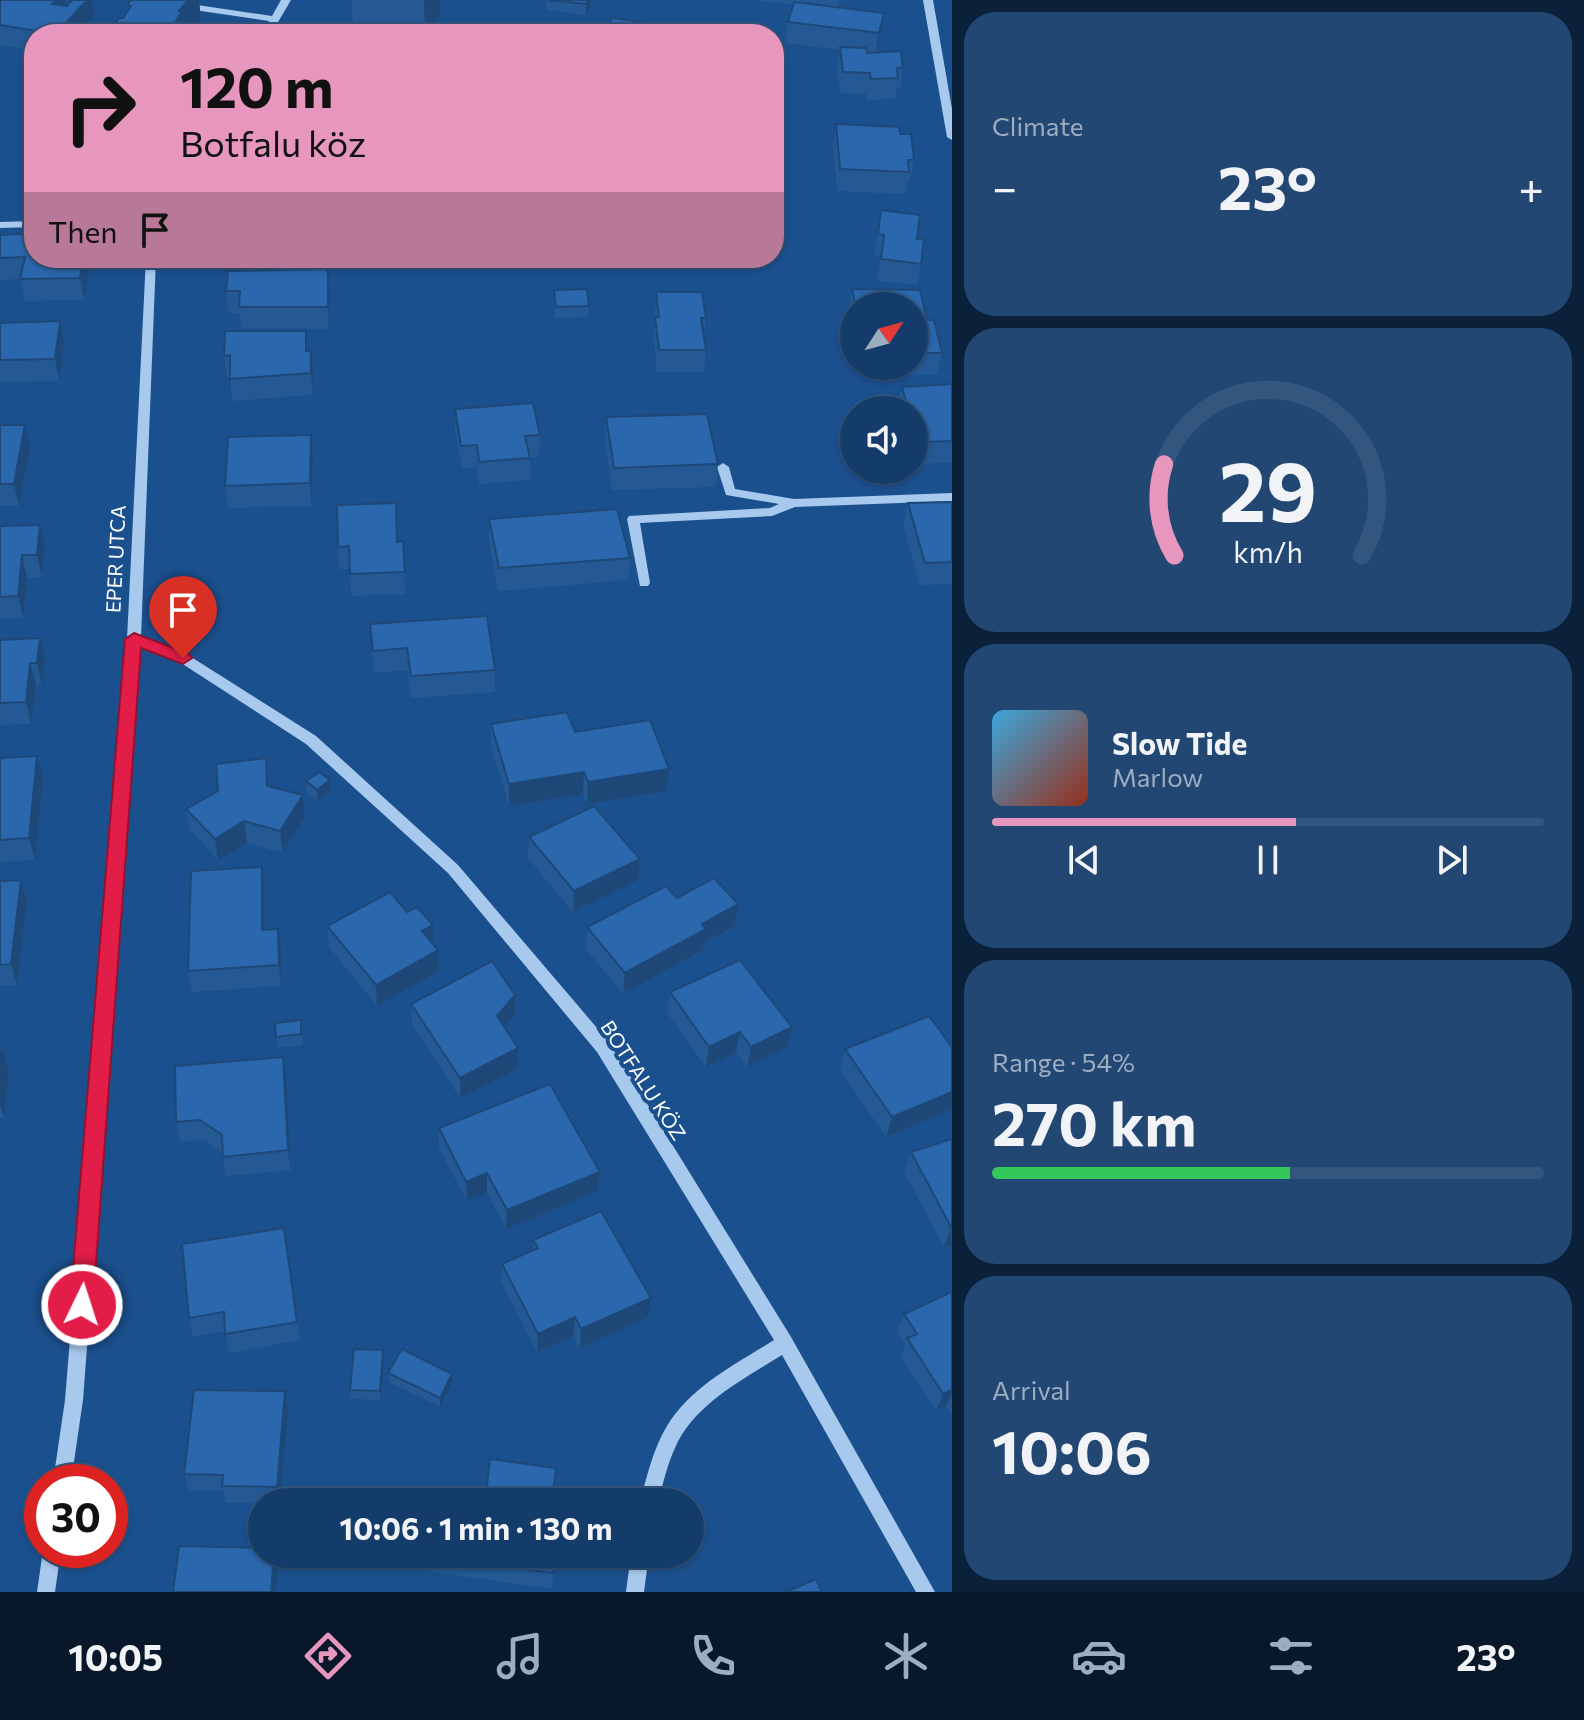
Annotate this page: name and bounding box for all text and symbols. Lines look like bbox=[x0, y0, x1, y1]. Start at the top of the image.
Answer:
text: 120 m bbox=[180, 51, 334, 120]
icon: right bbox=[48, 56, 152, 160]
text: Climate bbox=[992, 110, 1084, 141]
text: Botfalu köz bbox=[180, 120, 366, 164]
text: 23° bbox=[1218, 149, 1317, 222]
text: − bbox=[992, 159, 1017, 213]
text: + bbox=[1518, 159, 1544, 213]
icon: arrive bbox=[133, 208, 177, 252]
text: Then bbox=[48, 212, 117, 249]
north arrow bbox=[840, 292, 928, 380]
map controls bbox=[840, 292, 928, 484]
button: sound bbox=[840, 396, 928, 484]
text: 29 bbox=[1219, 437, 1317, 539]
street label: EPER UTCA bbox=[100, 504, 130, 613]
text: km/h bbox=[1233, 534, 1303, 569]
pin bbox=[149, 576, 217, 658]
icon: arrive bbox=[161, 588, 205, 632]
text: Slow Tide bbox=[1112, 724, 1247, 761]
text: Marlow bbox=[1112, 761, 1203, 792]
icon: previous bbox=[1062, 838, 1106, 882]
icon: pause bbox=[1246, 838, 1290, 882]
icon: next bbox=[1430, 838, 1474, 882]
street label: BOTFALU KÖZ bbox=[596, 1016, 692, 1144]
text: Range · 54% bbox=[992, 1046, 1135, 1077]
text: 270 km bbox=[992, 1085, 1197, 1158]
position arrow bbox=[40, 1263, 124, 1347]
text: Arrival bbox=[992, 1374, 1071, 1405]
text: 10:06 bbox=[992, 1413, 1152, 1486]
speed limit sign: 30 bbox=[24, 1464, 128, 1568]
text: 10:06 · 1 min · 130 m bbox=[340, 1509, 612, 1546]
icon: directions bbox=[300, 1628, 356, 1684]
icon: music bbox=[492, 1628, 548, 1684]
icon: phone bbox=[685, 1628, 741, 1684]
icon: climate bbox=[878, 1628, 934, 1684]
icon: car bbox=[1071, 1628, 1127, 1684]
icon: filters bbox=[1263, 1628, 1319, 1684]
text: 10:05 bbox=[68, 1634, 163, 1678]
text: 23° bbox=[1456, 1634, 1516, 1678]

